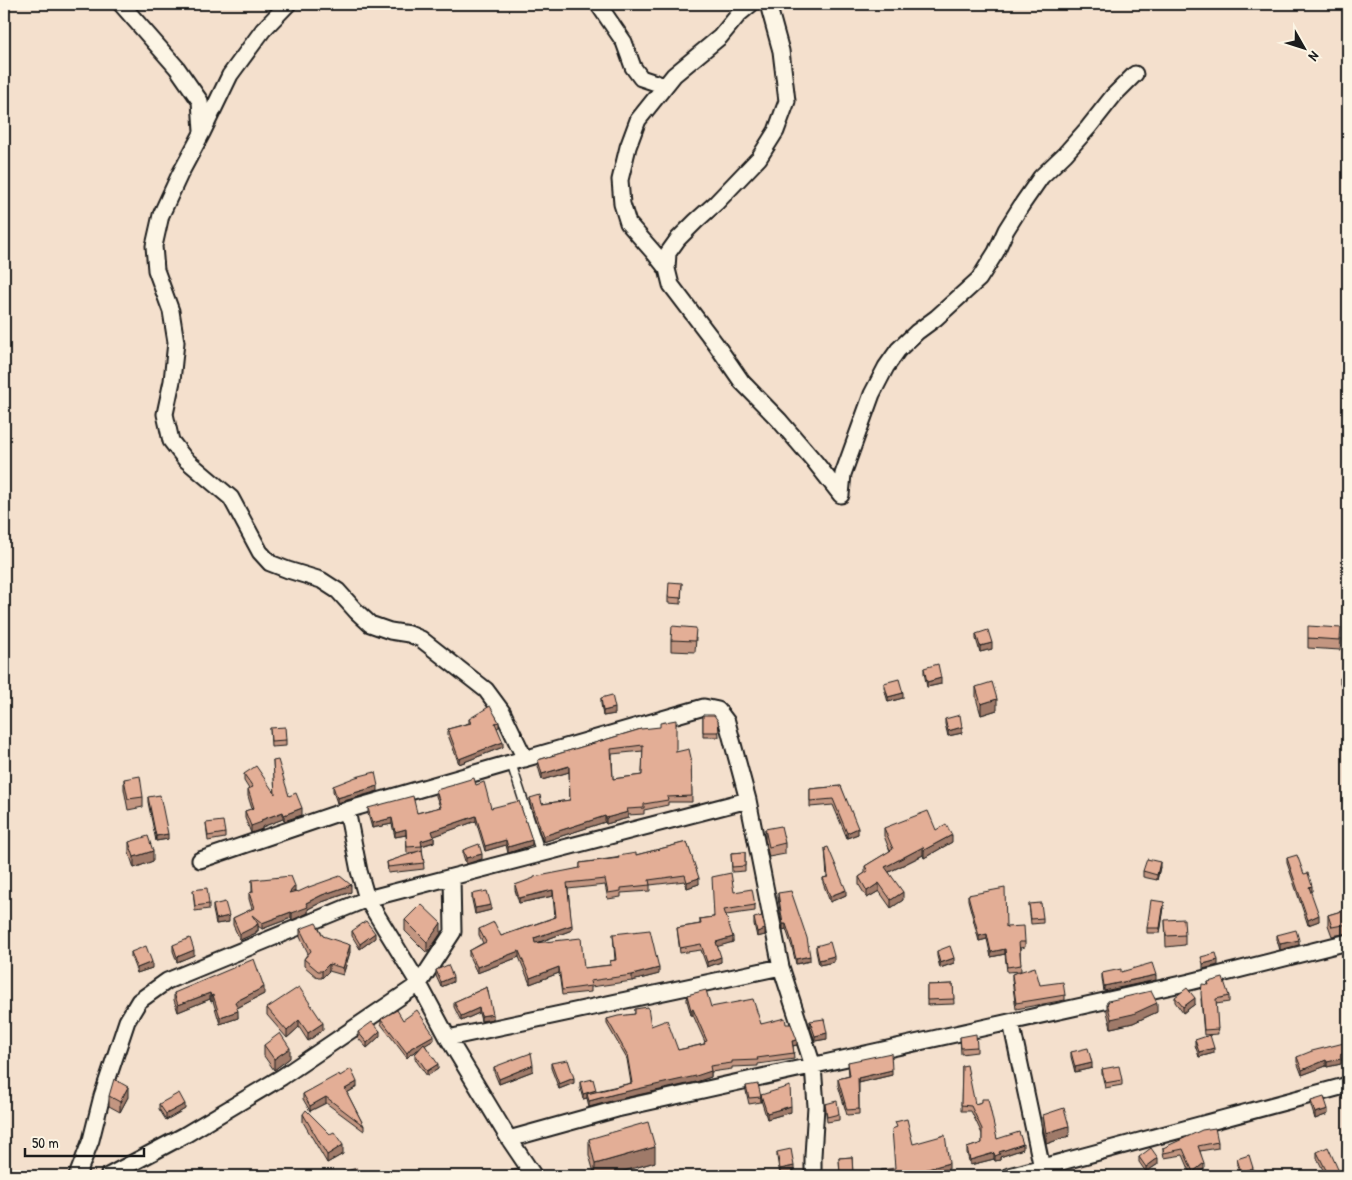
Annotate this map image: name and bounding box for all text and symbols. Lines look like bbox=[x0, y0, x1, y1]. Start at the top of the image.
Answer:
north arrow bbox=[1280, 22, 1330, 72]
text: N bbox=[1304, 48, 1324, 66]
scale bar bbox=[25, 1125, 144, 1157]
text: 50 m bbox=[32, 1132, 59, 1153]

